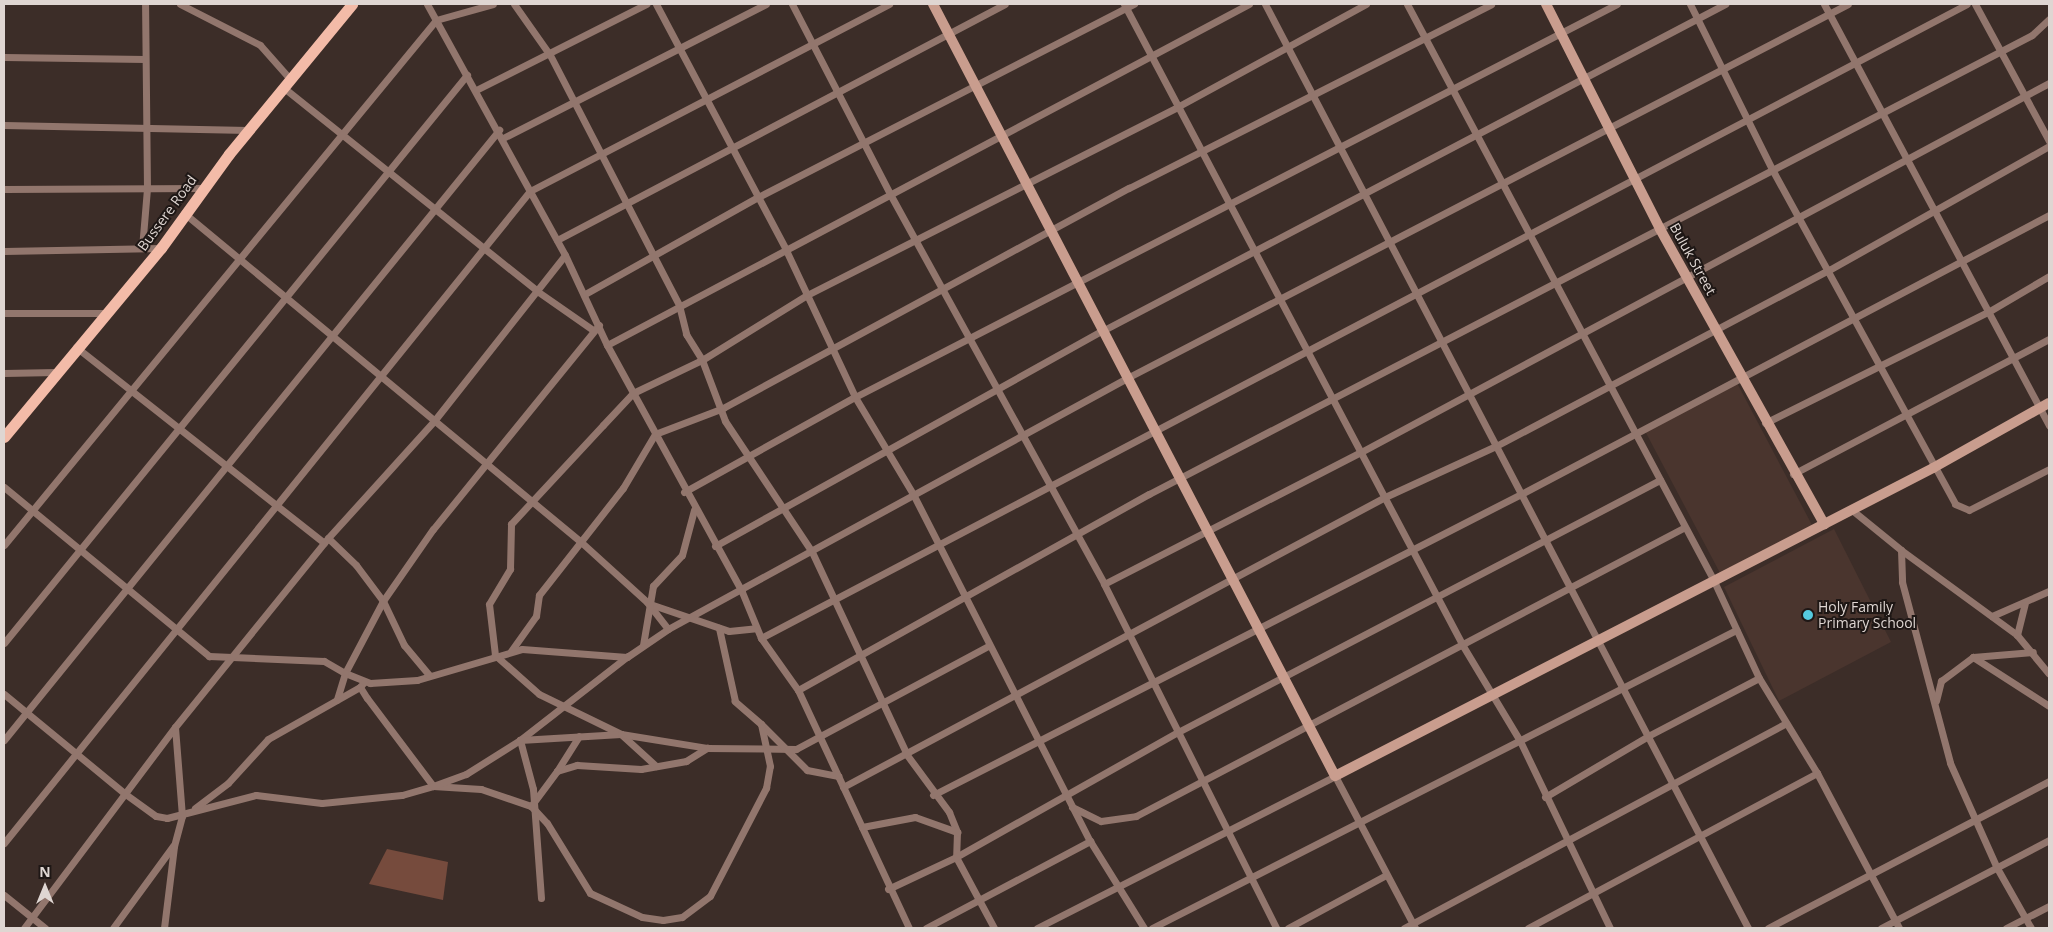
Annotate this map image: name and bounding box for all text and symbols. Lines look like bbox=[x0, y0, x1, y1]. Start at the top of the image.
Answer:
street label: Bussere Road bbox=[134, 172, 200, 254]
street label: Buluk Street bbox=[1666, 220, 1720, 298]
place label: Holy Family Primary School bbox=[1818, 599, 1916, 632]
marker: Holy Family Primary School bbox=[1802, 609, 1814, 621]
north arrow bbox=[20, 862, 70, 912]
text: N bbox=[39, 862, 51, 881]

